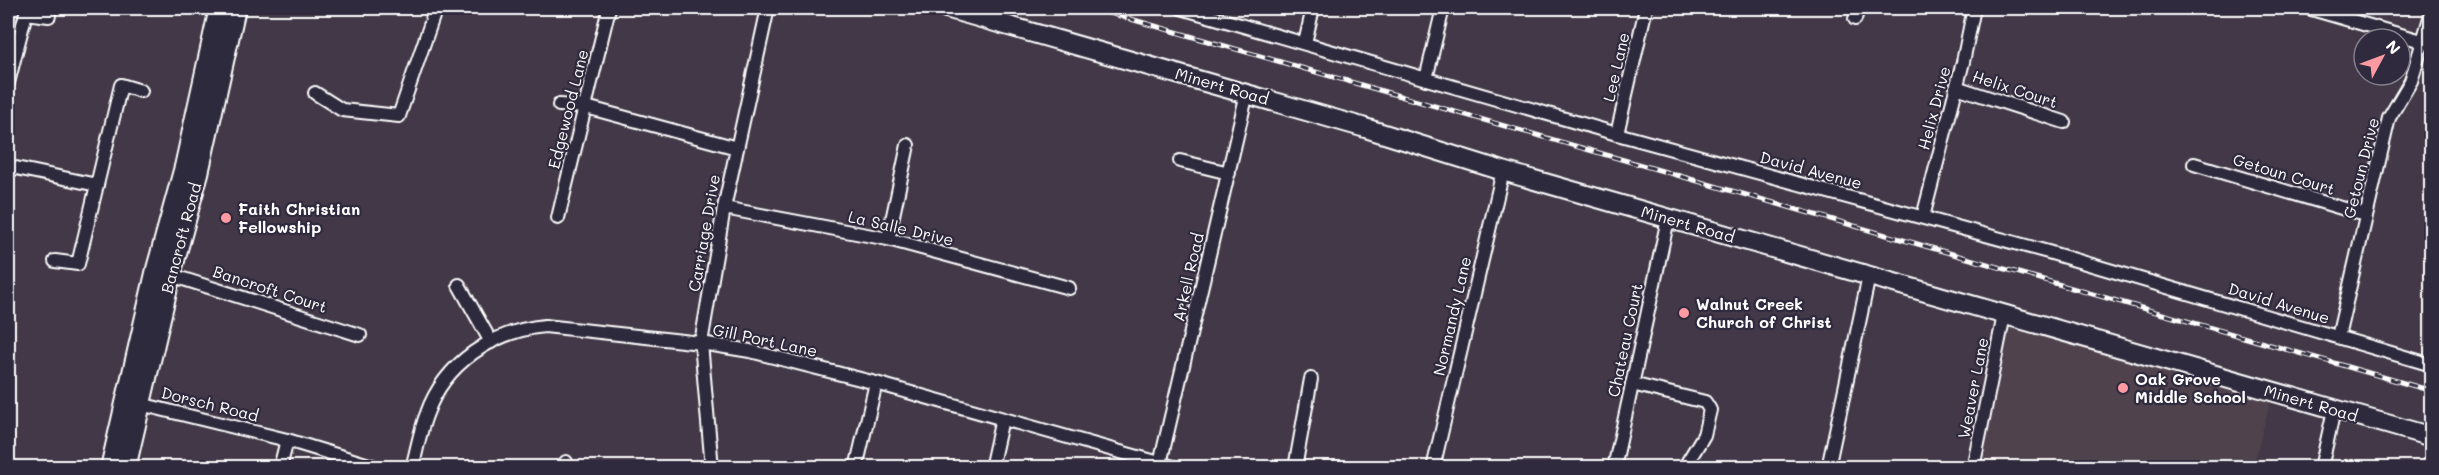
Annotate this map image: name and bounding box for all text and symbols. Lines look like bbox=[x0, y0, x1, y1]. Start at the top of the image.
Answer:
north arrow bbox=[2352, 27, 2412, 87]
street label: Lee Lane bbox=[1597, 30, 1634, 104]
text: N bbox=[2382, 35, 2406, 58]
street label: Edgewood Lane bbox=[543, 47, 592, 171]
street label: Minert Road bbox=[1173, 62, 1271, 109]
street label: Helix Drive bbox=[1912, 64, 1955, 152]
street label: Helix Court bbox=[1970, 65, 2060, 112]
street label: Getoun Drive bbox=[2338, 115, 2383, 221]
street label: David Avenue bbox=[1758, 146, 1865, 193]
street label: Getoun Court bbox=[2231, 148, 2338, 199]
street label: Carriage Drive bbox=[683, 173, 724, 293]
street label: Bancroft Road bbox=[156, 180, 205, 296]
place label: Faith Christian Fellowship bbox=[238, 198, 360, 237]
street label: Minert Road bbox=[1639, 200, 1737, 247]
street label: La Salle Drive bbox=[846, 205, 956, 250]
marker: Faith Christian Fellowship bbox=[219, 211, 233, 225]
street label: Arkell Road bbox=[1167, 230, 1208, 323]
street label: Normandy Lane bbox=[1428, 254, 1475, 378]
street label: Bancroft Court bbox=[210, 260, 330, 317]
street label: David Avenue bbox=[2226, 277, 2332, 328]
street label: Chateau Court bbox=[1602, 281, 1647, 399]
place label: Walnut Creek Church of Christ bbox=[1696, 293, 1832, 332]
marker: Walnut Creek Church of Christ bbox=[1677, 306, 1691, 320]
street label: Gill Port Lane bbox=[711, 318, 819, 361]
street label: Weaver Lane bbox=[1952, 336, 1993, 440]
place label: Oak Grove Middle School bbox=[2135, 368, 2246, 407]
street label: Minert Road bbox=[2262, 379, 2360, 426]
street label: Dorsch Road bbox=[159, 381, 261, 426]
marker: Oak Grove Middle School bbox=[2116, 381, 2130, 395]

